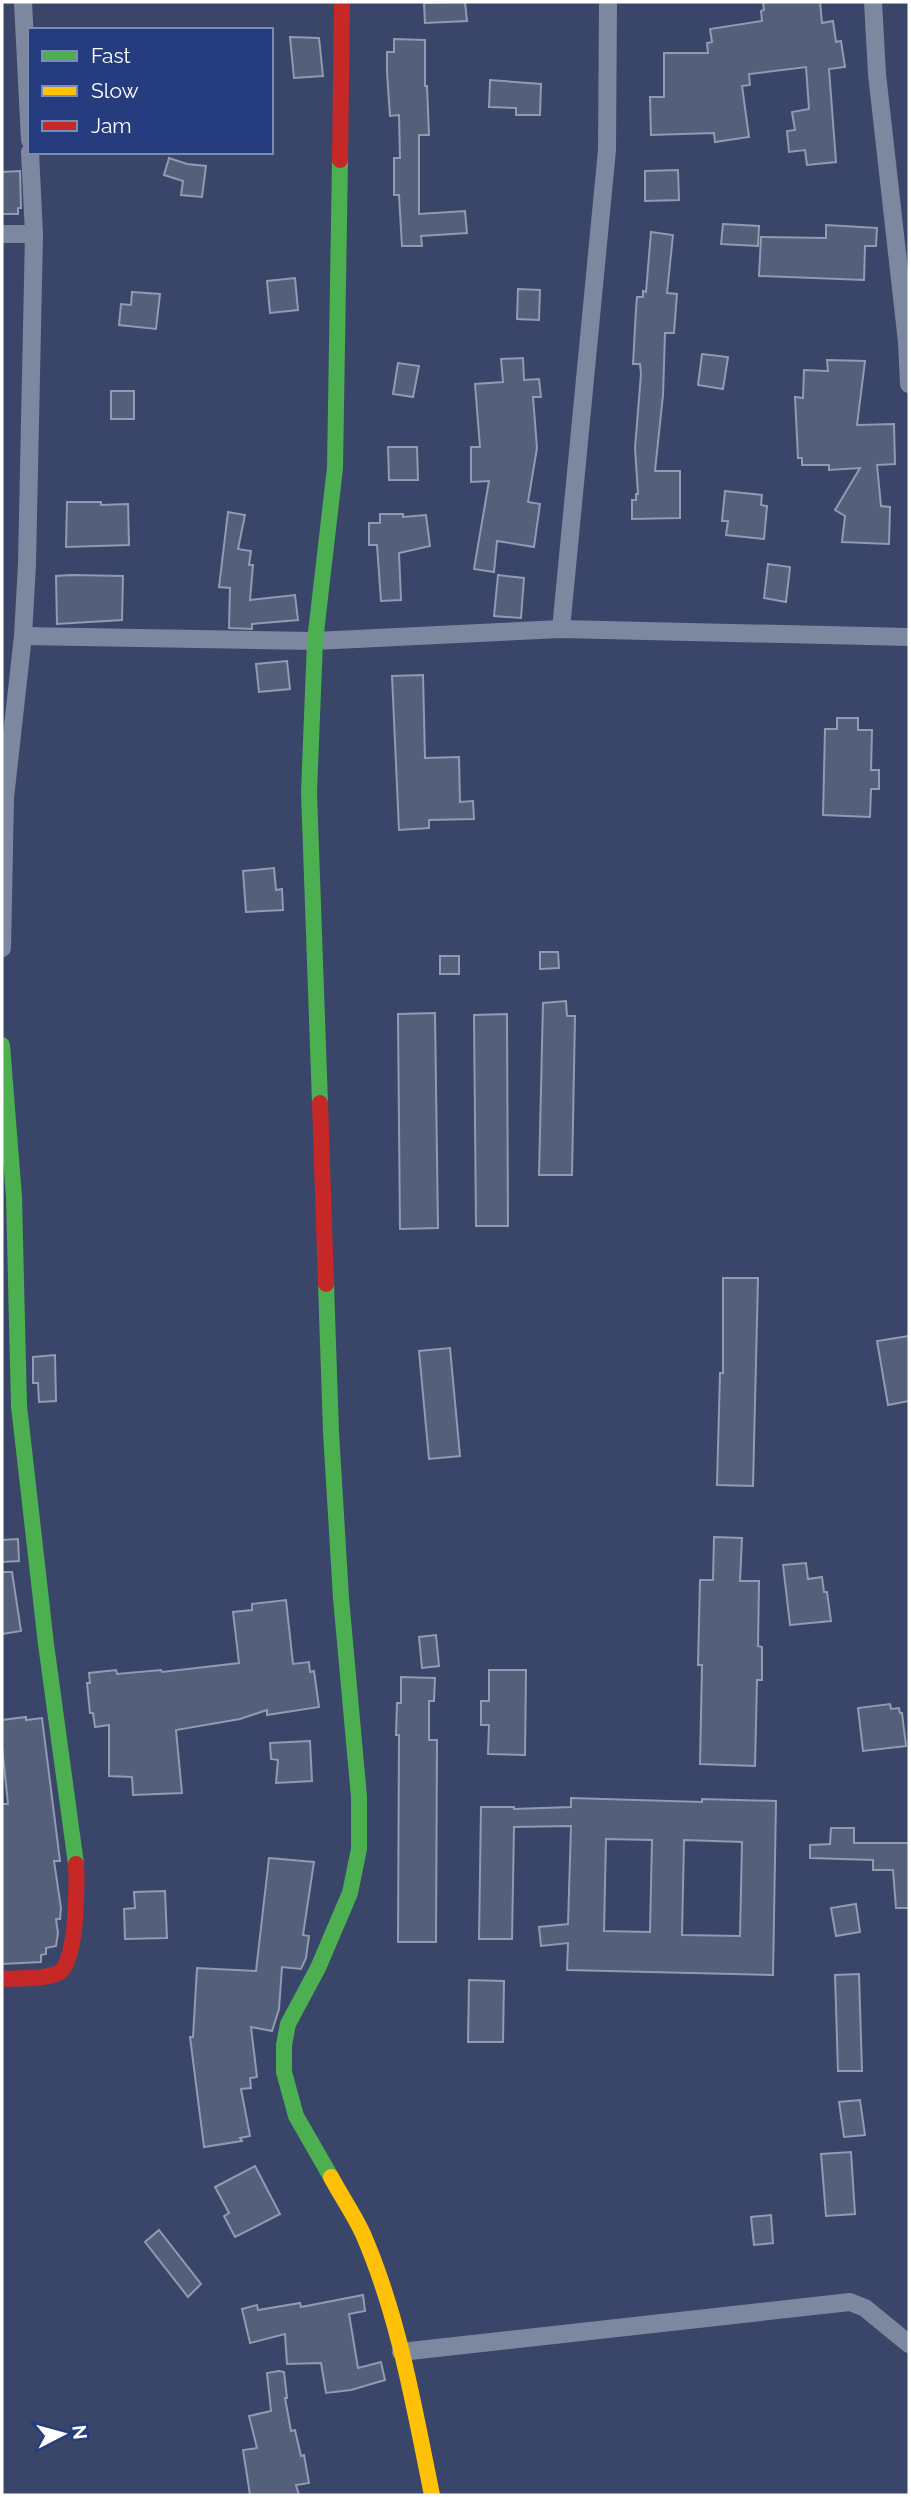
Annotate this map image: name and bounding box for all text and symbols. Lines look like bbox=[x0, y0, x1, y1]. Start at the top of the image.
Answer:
legend bbox=[28, 28, 273, 154]
text: Fast bbox=[91, 43, 131, 68]
text: Slow bbox=[91, 78, 139, 103]
text: Jam bbox=[91, 113, 132, 138]
north arrow bbox=[28, 2399, 98, 2469]
text: N bbox=[68, 2424, 92, 2441]

